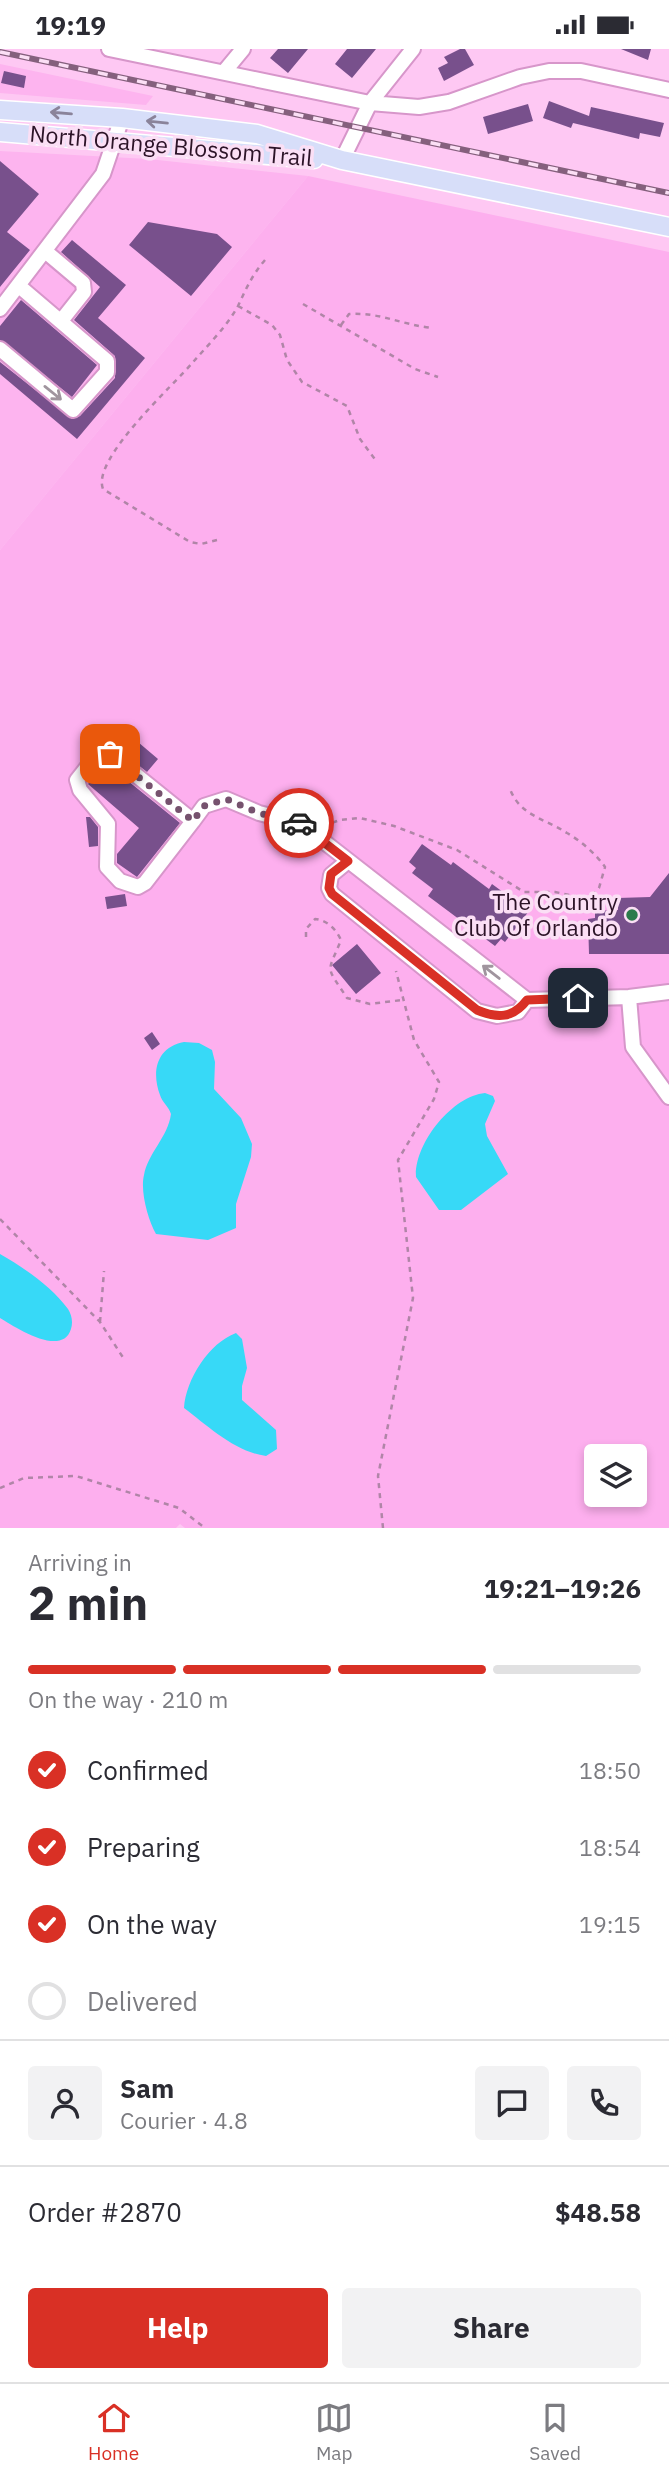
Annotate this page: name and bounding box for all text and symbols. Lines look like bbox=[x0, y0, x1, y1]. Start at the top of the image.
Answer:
text: 19:19 bbox=[35, 8, 106, 42]
one-way arrow bbox=[50, 106, 73, 119]
one-way arrow bbox=[146, 115, 169, 128]
street label: North Orange Blossom Trail bbox=[28, 118, 314, 172]
one-way arrow bbox=[43, 385, 61, 400]
pin bbox=[80, 724, 140, 784]
icon: bag bbox=[91, 735, 129, 773]
courier bbox=[264, 788, 334, 858]
icon: car bbox=[280, 804, 318, 842]
place label: The Country Club Of Orlando bbox=[454, 886, 619, 942]
marker: The Country Club Of Orlando bbox=[624, 907, 640, 923]
one-way arrow bbox=[483, 964, 501, 979]
pin bbox=[548, 968, 608, 1028]
icon: home bbox=[559, 979, 597, 1017]
map controls bbox=[584, 1444, 647, 1507]
button: layers bbox=[584, 1444, 647, 1507]
text: Arriving in bbox=[28, 1547, 132, 1577]
text: 19:21–19:26 bbox=[484, 1571, 641, 1605]
text: 2 min bbox=[28, 1573, 148, 1633]
text: On the way · 210 m bbox=[28, 1684, 228, 1714]
icon: check bbox=[28, 1751, 66, 1789]
text: Confirmed bbox=[87, 1753, 209, 1787]
text: 18:50 bbox=[579, 1755, 641, 1785]
icon: check bbox=[28, 1828, 66, 1866]
text: Preparing bbox=[87, 1830, 200, 1864]
text: 18:54 bbox=[579, 1832, 641, 1862]
icon: check bbox=[28, 1905, 66, 1943]
text: On the way bbox=[87, 1907, 217, 1941]
text: 19:15 bbox=[579, 1909, 641, 1939]
text: Delivered bbox=[87, 1984, 198, 2018]
button: person bbox=[28, 2066, 102, 2140]
button: chat bbox=[475, 2066, 549, 2140]
button: phone bbox=[567, 2066, 641, 2140]
text: Sam bbox=[120, 2071, 174, 2105]
text: Courier · 4.8 bbox=[120, 2105, 248, 2135]
text: Order #2870 bbox=[28, 2195, 182, 2229]
text: $48.58 bbox=[555, 2195, 641, 2229]
button: Help bbox=[28, 2288, 328, 2368]
button: Share bbox=[342, 2288, 641, 2368]
tab: Home bbox=[88, 2399, 139, 2465]
tab: Map bbox=[315, 2399, 353, 2465]
tab: Saved bbox=[529, 2399, 581, 2465]

